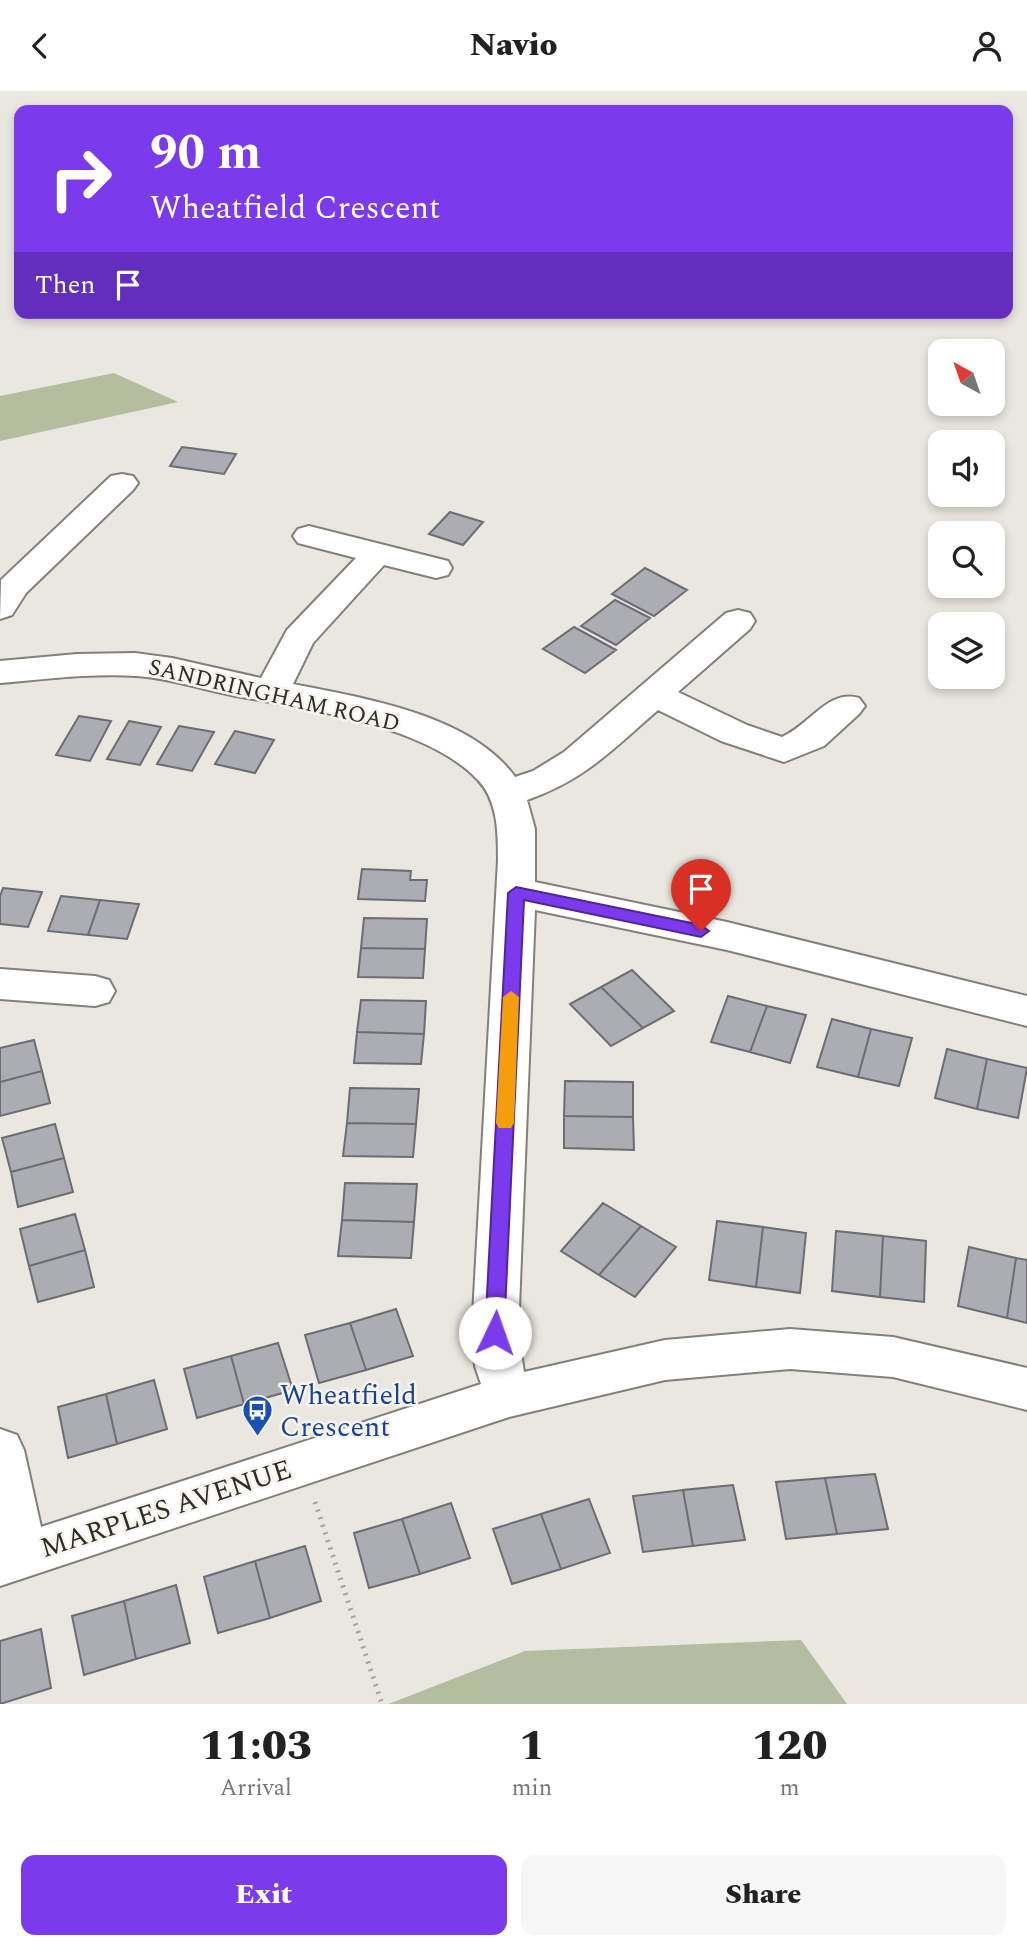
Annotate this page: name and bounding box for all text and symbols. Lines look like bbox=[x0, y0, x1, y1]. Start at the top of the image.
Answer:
text: Navio bbox=[470, 21, 557, 70]
icon: back bbox=[21, 27, 59, 65]
icon: person bbox=[968, 27, 1006, 65]
text: 90 m bbox=[150, 116, 261, 191]
icon: right bbox=[35, 133, 126, 224]
text: Wheatfield Crescent bbox=[150, 184, 440, 233]
text: Then bbox=[35, 265, 95, 305]
icon: arrive bbox=[109, 266, 147, 304]
north arrow bbox=[928, 339, 1004, 417]
map controls bbox=[928, 339, 1005, 689]
button: sound bbox=[928, 430, 1005, 507]
button: search bbox=[928, 521, 1005, 598]
button: layers bbox=[928, 612, 1005, 689]
street label: SANDRINGHAM ROAD bbox=[145, 650, 403, 742]
pin bbox=[671, 859, 731, 931]
icon: arrive bbox=[682, 870, 720, 908]
position arrow bbox=[458, 1296, 532, 1370]
place label: Wheatfield Crescent bbox=[280, 1374, 417, 1449]
bus stop icon: Wheatfield Crescent bbox=[240, 1394, 274, 1438]
street label: MARPLES AVENUE bbox=[35, 1448, 297, 1570]
text: 11:03 bbox=[200, 1715, 312, 1778]
text: 1 bbox=[519, 1715, 545, 1778]
text: 120 bbox=[752, 1715, 827, 1778]
text: Arrival bbox=[220, 1771, 292, 1806]
text: min bbox=[512, 1771, 552, 1806]
text: m bbox=[780, 1771, 799, 1806]
button: Exit bbox=[21, 1855, 507, 1935]
button: Share bbox=[521, 1855, 1006, 1935]

